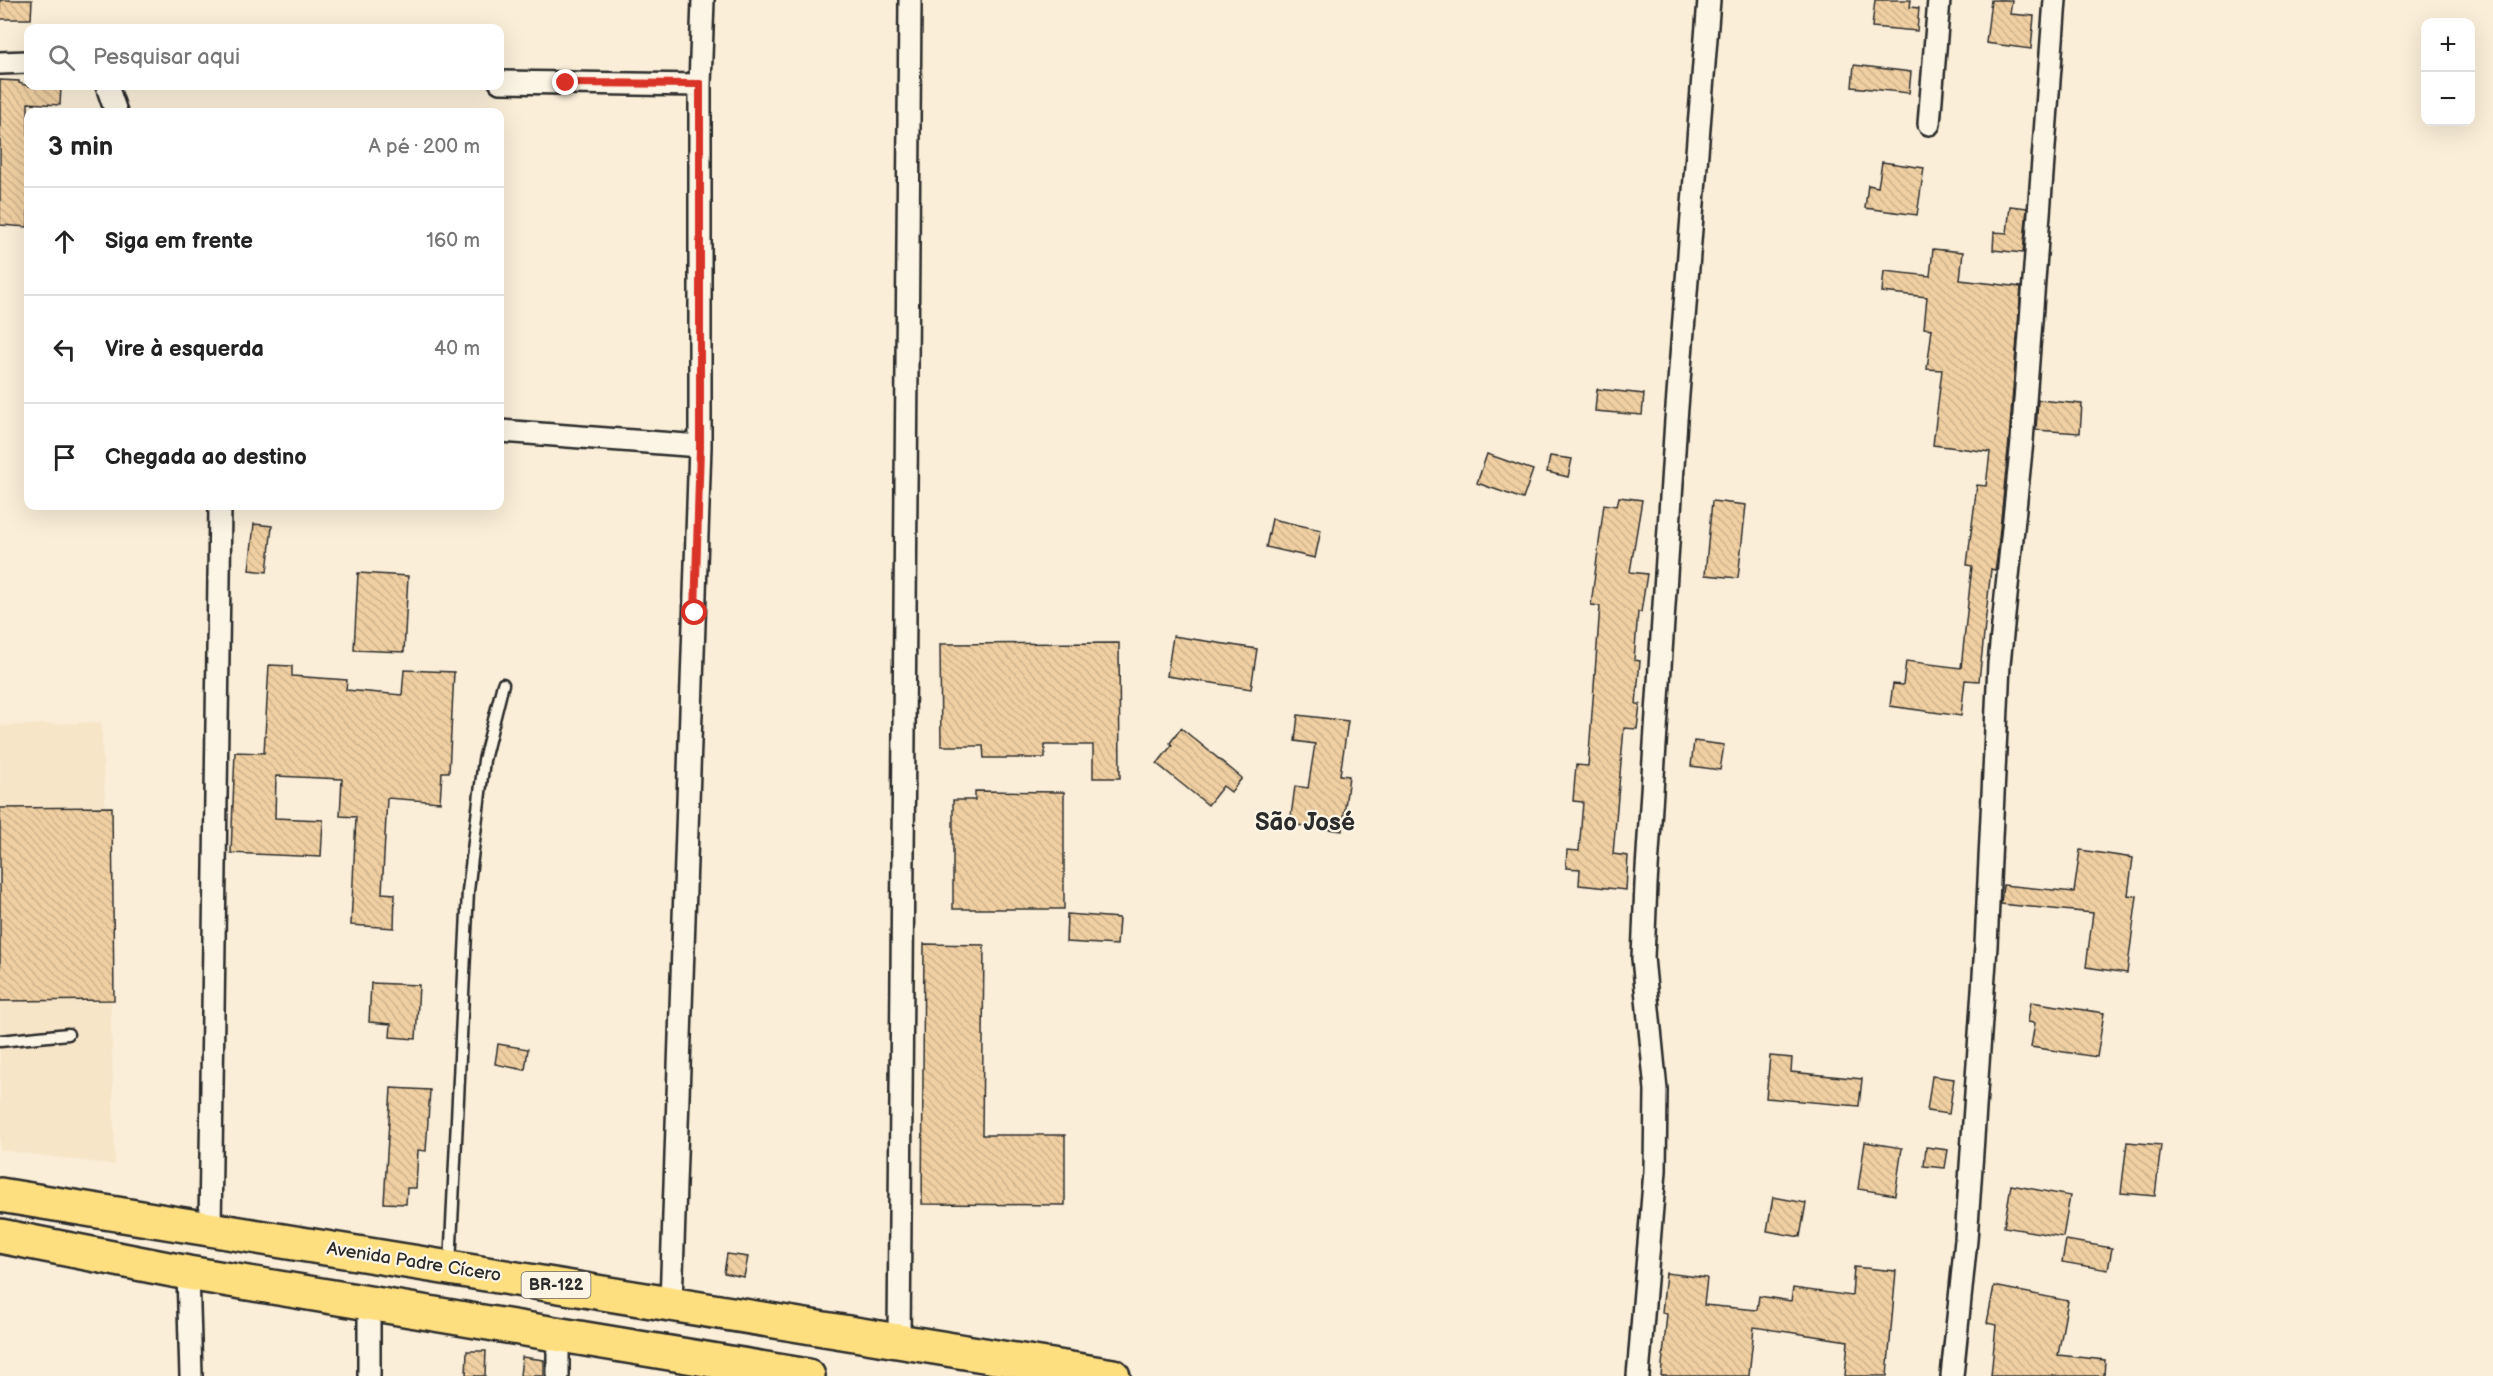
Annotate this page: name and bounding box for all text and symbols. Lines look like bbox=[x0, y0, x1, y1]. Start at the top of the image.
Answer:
map controls bbox=[2421, 18, 2475, 126]
button: + bbox=[2421, 18, 2475, 72]
search box bbox=[24, 24, 504, 90]
icon: search bbox=[45, 41, 78, 74]
text: Pesquisar aqui bbox=[93, 44, 240, 71]
route end bbox=[552, 69, 578, 95]
button: − bbox=[2421, 72, 2475, 126]
text: 3 min bbox=[48, 132, 113, 163]
text: A pé · 200 m bbox=[368, 135, 480, 159]
icon: ahead bbox=[48, 225, 81, 258]
text: Siga em frente bbox=[105, 228, 253, 255]
text: 160 m bbox=[426, 229, 480, 253]
icon: left bbox=[48, 333, 81, 366]
text: Vire à esquerda bbox=[105, 336, 264, 363]
text: 40 m bbox=[434, 337, 480, 361]
icon: arrive bbox=[48, 441, 81, 474]
text: Chegada ao destino bbox=[105, 444, 307, 471]
route start bbox=[681, 599, 707, 625]
district label: São José bbox=[1255, 808, 1355, 837]
street label: Avenida Padre Cícero bbox=[326, 1238, 502, 1286]
road number: BR-122 bbox=[522, 1272, 590, 1298]

